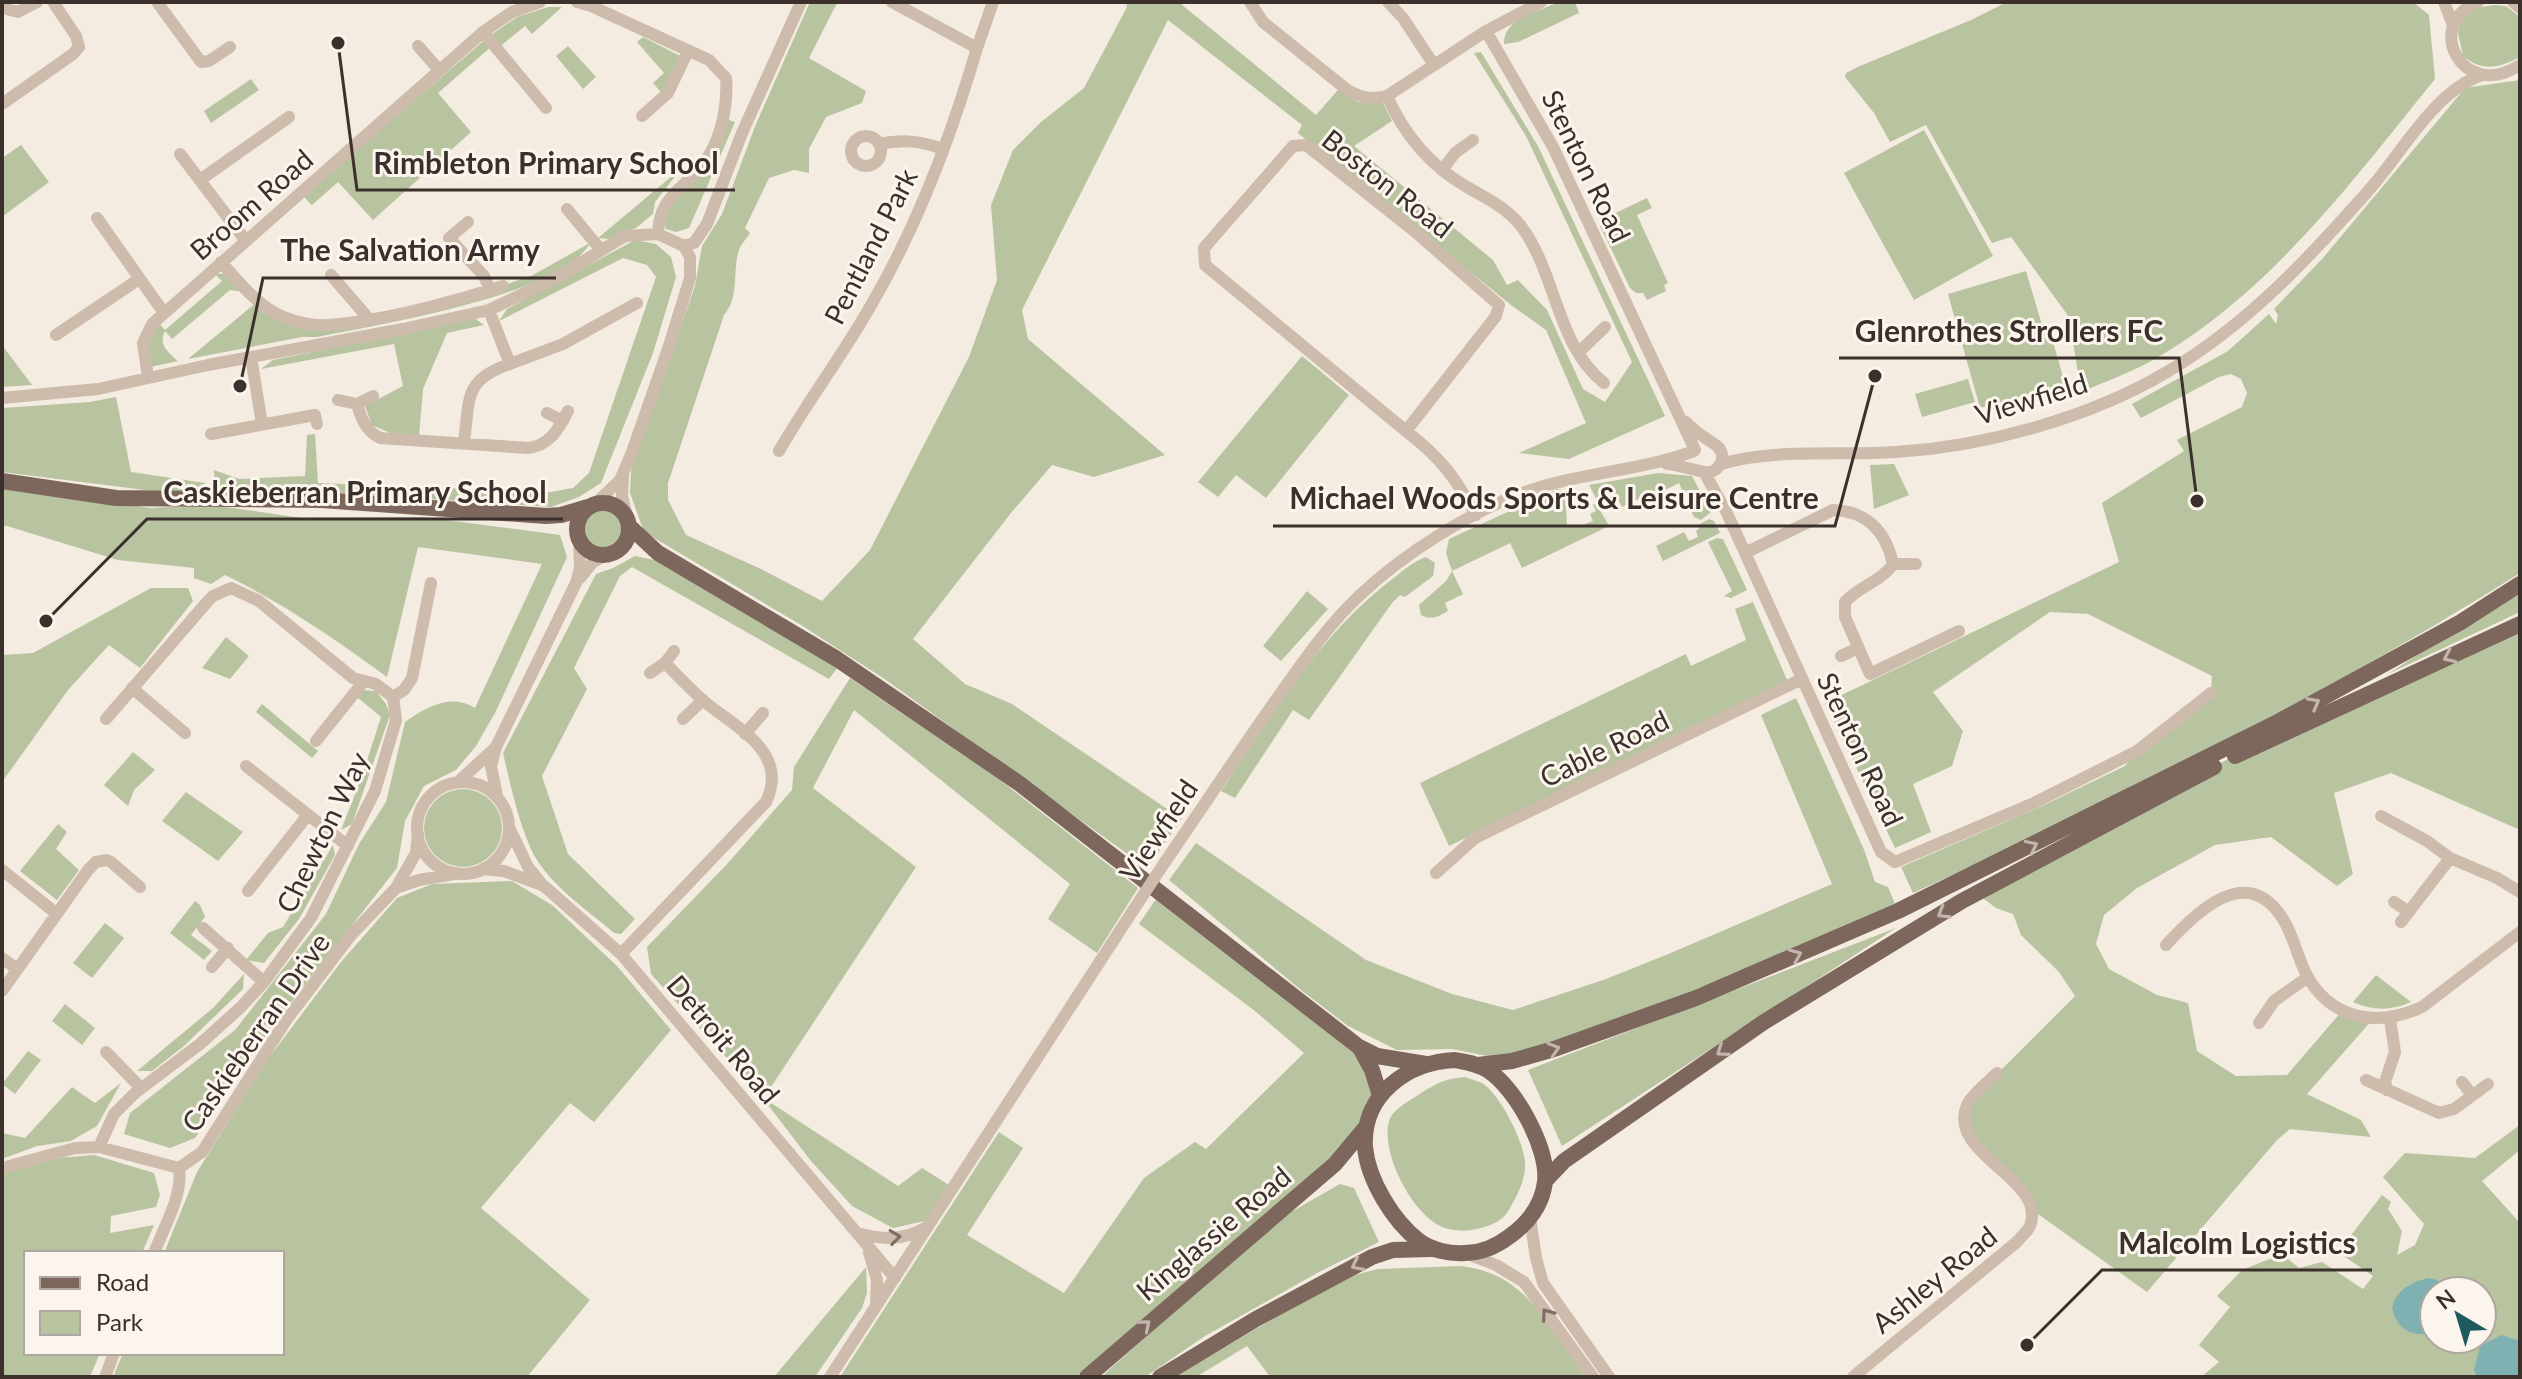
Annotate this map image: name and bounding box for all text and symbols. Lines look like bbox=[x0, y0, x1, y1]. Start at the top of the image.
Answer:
street label: Stenton Road bbox=[1535, 84, 1639, 248]
street label: Boston Road bbox=[1316, 121, 1460, 245]
callout: Rimbleton Primary School bbox=[357, 136, 735, 190]
street label: Broom Road bbox=[183, 141, 319, 267]
text: Rimbleton Primary School bbox=[373, 144, 719, 180]
street label: Pentland Park bbox=[816, 162, 924, 329]
callout: The Salvation Army bbox=[263, 224, 556, 278]
text: The Salvation Army bbox=[280, 231, 540, 267]
callout: Glenrothes Strollers FC bbox=[1839, 304, 2179, 358]
text: Glenrothes Strollers FC bbox=[1855, 312, 2163, 348]
street label: Viewfield bbox=[1971, 365, 2091, 431]
callout: Caskieberran Primary School bbox=[147, 465, 563, 519]
callout: Michael Woods Sports & Leisure Centre bbox=[1273, 472, 1835, 526]
text: Caskieberran Primary School bbox=[163, 473, 547, 509]
text: Michael Woods Sports & Leisure Centre bbox=[1289, 479, 1819, 515]
one-way arrow bbox=[2443, 647, 2458, 663]
street label: Stenton Road bbox=[1811, 667, 1911, 831]
one-way arrow bbox=[2306, 697, 2320, 712]
street label: Cable Road bbox=[1534, 702, 1674, 794]
street label: Chewton Way bbox=[268, 746, 376, 918]
street label: Viewfield bbox=[1112, 773, 1204, 887]
one-way arrow bbox=[2024, 841, 2039, 856]
one-way arrow bbox=[1937, 903, 1951, 918]
street label: Caskieberran Drive bbox=[174, 926, 336, 1138]
one-way arrow bbox=[1788, 948, 1802, 964]
street label: Detroit Road bbox=[660, 968, 788, 1110]
one-way arrow bbox=[1717, 1041, 1731, 1056]
one-way arrow bbox=[1547, 1042, 1560, 1058]
street label: Kinglassie Road bbox=[1129, 1159, 1297, 1307]
callout: Malcolm Logistics bbox=[2102, 1216, 2372, 1270]
street label: Ashley Road bbox=[1865, 1218, 2003, 1340]
text: Malcolm Logistics bbox=[2118, 1224, 2356, 1260]
one-way arrow bbox=[889, 1229, 902, 1246]
legend bbox=[24, 1251, 284, 1355]
one-way arrow bbox=[1351, 1255, 1366, 1270]
text: Road bbox=[96, 1267, 149, 1296]
north arrow bbox=[2418, 1275, 2498, 1355]
text: N bbox=[2430, 1283, 2460, 1315]
text: Park bbox=[96, 1307, 144, 1336]
one-way arrow bbox=[1543, 1308, 1557, 1322]
one-way arrow bbox=[1136, 1320, 1150, 1335]

